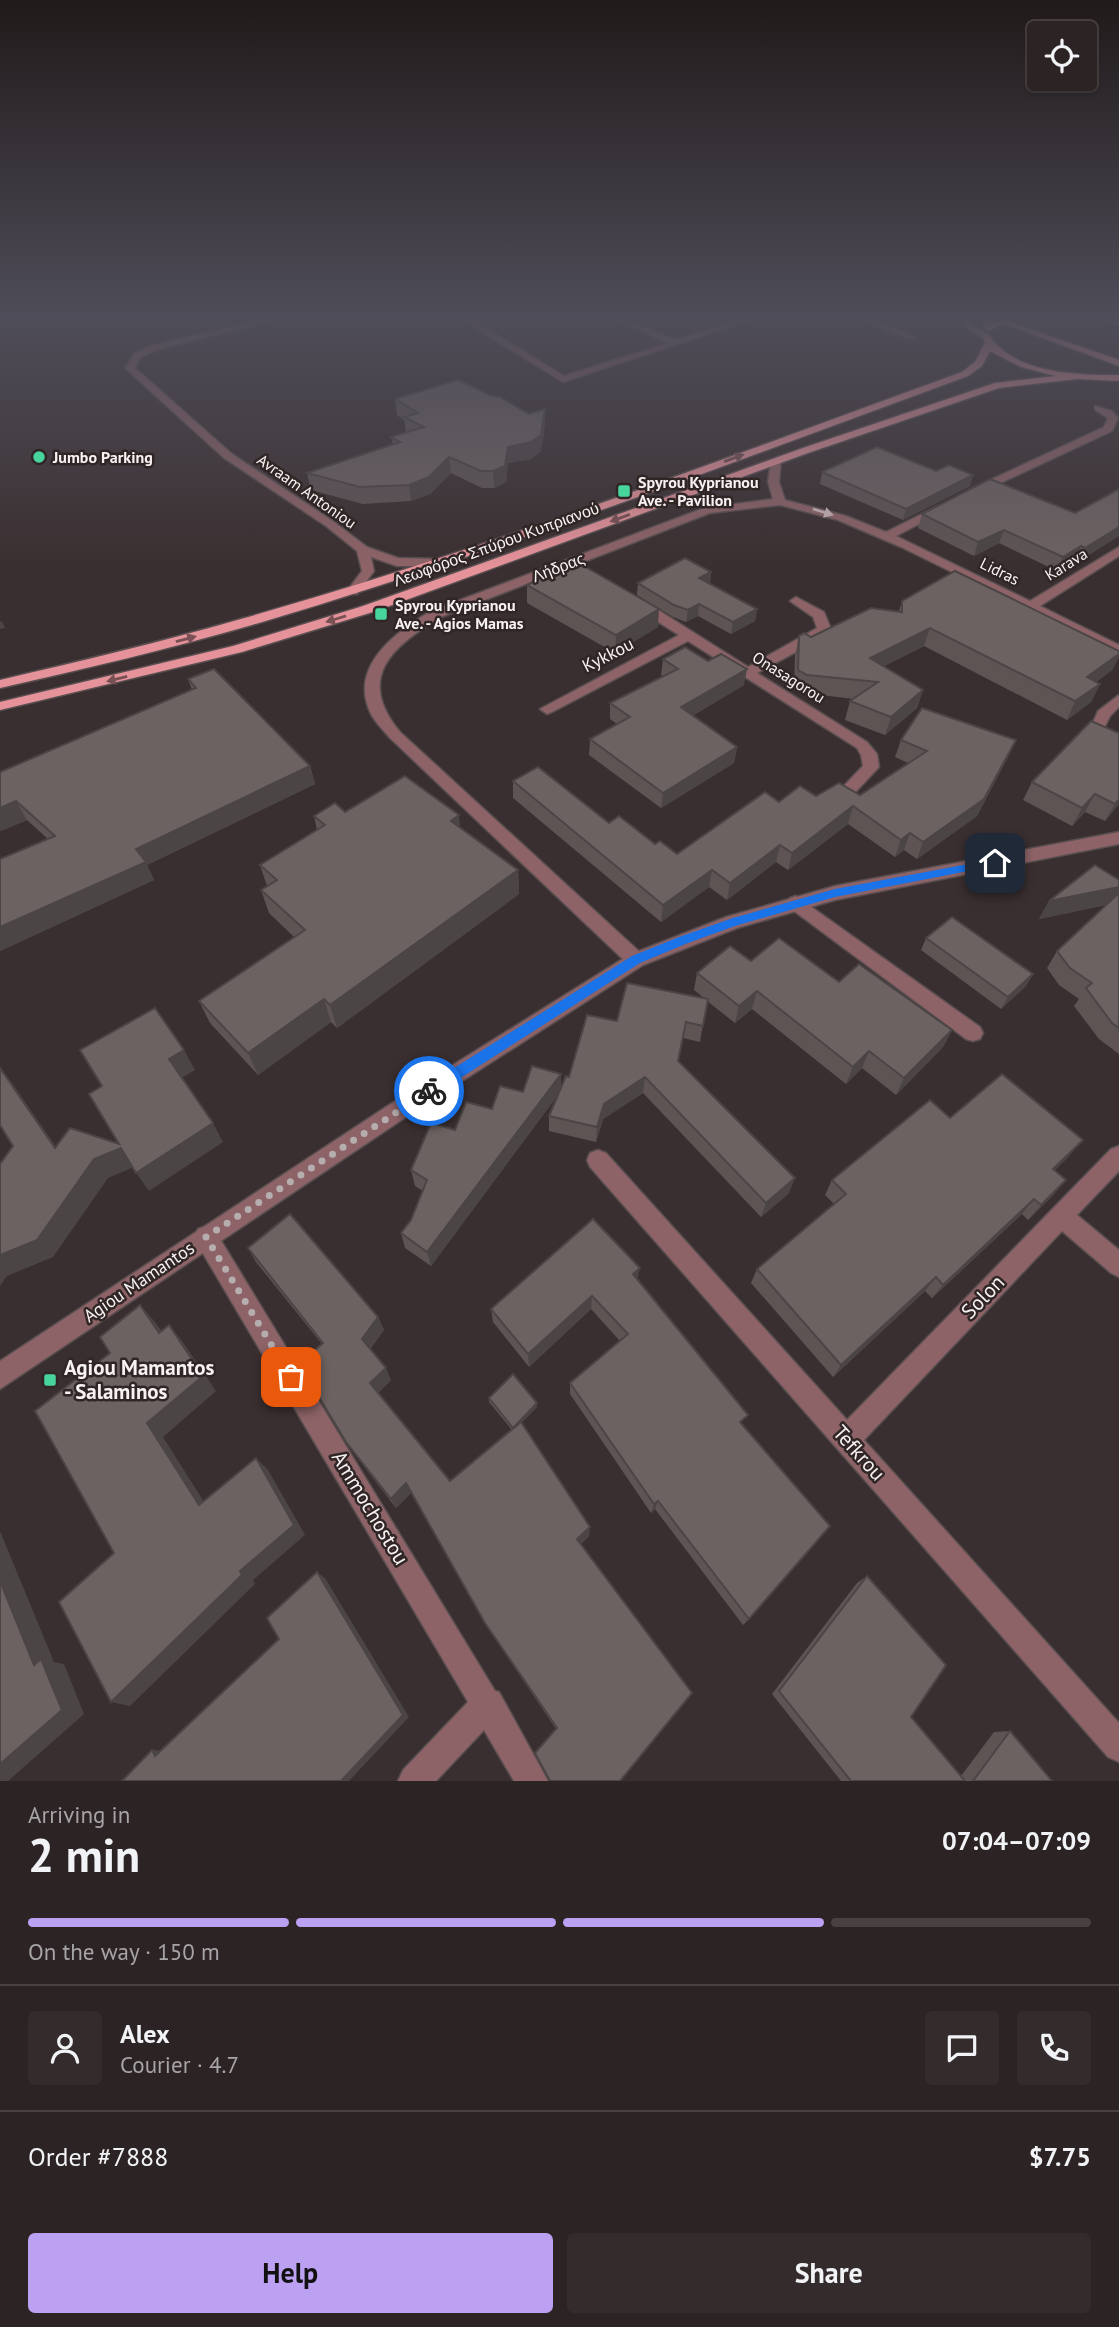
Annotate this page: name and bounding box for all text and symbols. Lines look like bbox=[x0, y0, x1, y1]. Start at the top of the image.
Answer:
map controls bbox=[1027, 21, 1097, 91]
button: locate bbox=[1027, 21, 1097, 91]
place label: Jumbo Parking bbox=[52, 447, 153, 467]
marker: Jumbo Parking bbox=[31, 449, 47, 465]
street label: Avraam Antoniou bbox=[253, 449, 361, 533]
one-way arrow bbox=[723, 452, 744, 463]
place label: Spyrou Kyprianou Ave. - Pavilion bbox=[638, 472, 759, 510]
marker: Spyrou Kyprianou Ave. - Pavilion bbox=[616, 483, 632, 499]
street label: Λεωφόρος Σπύρου Κυπριανού bbox=[390, 497, 602, 591]
one-way arrow bbox=[813, 507, 834, 517]
one-way arrow bbox=[610, 513, 631, 524]
street label: Karava bbox=[1041, 543, 1091, 585]
street label: Λήδρας bbox=[529, 548, 587, 586]
street label: Lidras bbox=[977, 553, 1023, 589]
place label: Spyrou Kyprianou Ave. - Agios Mamas bbox=[395, 595, 524, 633]
marker: Spyrou Kyprianou Ave. - Agios Mamas bbox=[373, 606, 389, 622]
one-way arrow bbox=[326, 614, 347, 624]
street label: Kykkou bbox=[578, 632, 637, 677]
one-way arrow bbox=[175, 633, 197, 644]
street label: Onasagorou bbox=[749, 647, 829, 707]
one-way arrow bbox=[106, 674, 128, 685]
pin bbox=[965, 833, 1025, 893]
icon: home bbox=[976, 844, 1014, 882]
courier bbox=[394, 1056, 464, 1126]
icon: bike bbox=[410, 1072, 448, 1110]
street label: Agiou Mamantos bbox=[79, 1236, 198, 1327]
street label: Solon bbox=[955, 1269, 1010, 1324]
pin bbox=[261, 1347, 321, 1407]
place label: Agiou Mamantos - Salaminos bbox=[64, 1354, 215, 1405]
icon: bag bbox=[272, 1358, 310, 1396]
marker: Agiou Mamantos - Salaminos bbox=[42, 1372, 58, 1388]
street label: Tefkrou bbox=[827, 1419, 892, 1486]
street label: Ammochostou bbox=[326, 1446, 415, 1570]
text: Arriving in bbox=[28, 1800, 130, 1829]
text: 07:04–07:09 bbox=[942, 1824, 1091, 1857]
text: 2 min bbox=[28, 1825, 140, 1885]
text: On the way · 150 m bbox=[28, 1937, 220, 1966]
button: person bbox=[28, 2011, 102, 2085]
button: chat bbox=[925, 2011, 999, 2085]
button: phone bbox=[1017, 2011, 1091, 2085]
text: Alex bbox=[120, 2017, 170, 2050]
text: Courier · 4.7 bbox=[120, 2050, 239, 2079]
text: Order #7888 bbox=[28, 2140, 168, 2173]
text: $7.75 bbox=[1029, 2140, 1091, 2173]
button: Help bbox=[28, 2233, 553, 2313]
button: Share bbox=[567, 2233, 1091, 2313]

